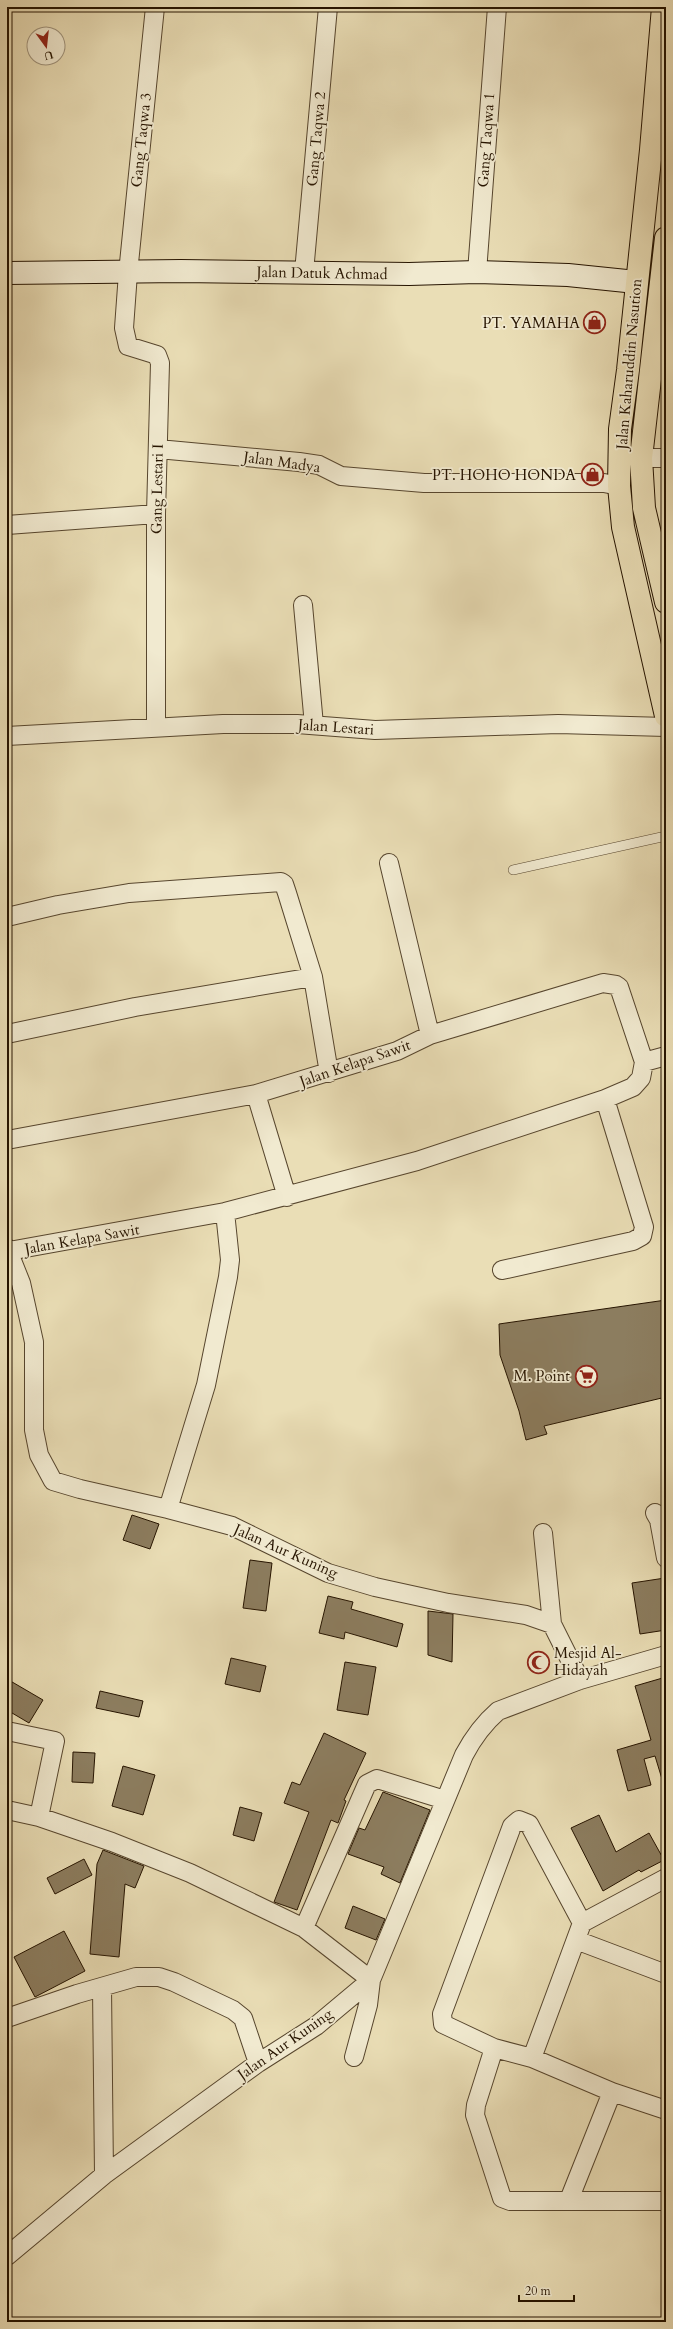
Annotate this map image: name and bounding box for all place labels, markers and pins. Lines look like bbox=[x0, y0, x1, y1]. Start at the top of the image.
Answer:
shop icon: PT. YAMAHA bbox=[582, 310, 608, 336]
place label: PT. YAMAHA bbox=[482, 313, 580, 333]
shop icon: PT. HOHO HONDA bbox=[579, 462, 605, 488]
place label: PT. HOHO HONDA bbox=[432, 465, 576, 485]
supermarket icon: M. Point bbox=[573, 1363, 599, 1389]
place label: M. Point bbox=[514, 1366, 570, 1386]
place label: Mesjid Al- Hidayah bbox=[554, 1643, 622, 1680]
mosque icon: Mesjid Al- Hidayah bbox=[525, 1649, 551, 1675]

